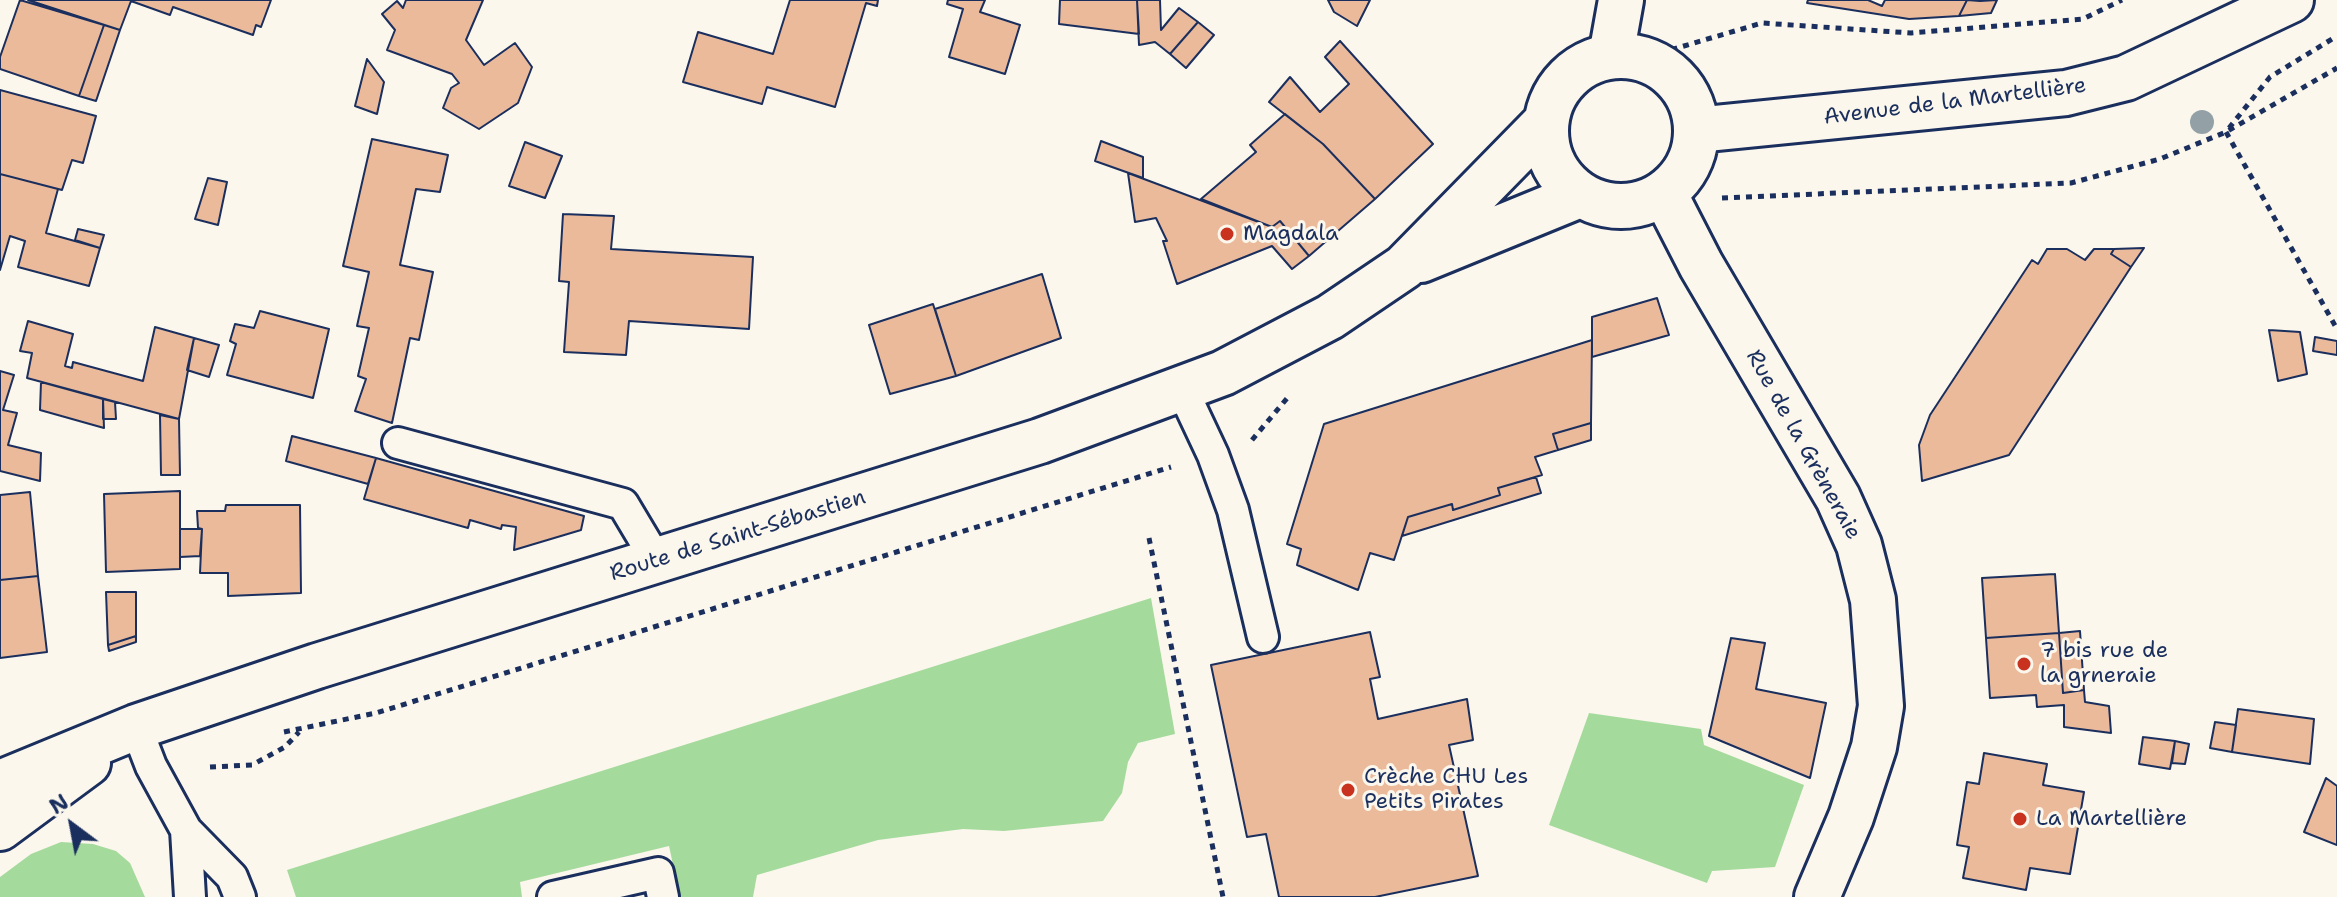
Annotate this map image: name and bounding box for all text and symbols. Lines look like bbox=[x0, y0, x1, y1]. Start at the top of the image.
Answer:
street label: Avenue de la Martellière bbox=[1822, 73, 2088, 131]
place label: Magdala bbox=[1243, 221, 1339, 247]
marker: Magdala bbox=[1218, 225, 1236, 243]
street label: Rue de la Grèneraie bbox=[1740, 345, 1866, 545]
street label: Route de Saint-Sébastien bbox=[607, 484, 869, 588]
place label: 7 bis rue de la grneraie bbox=[2040, 638, 2168, 690]
marker: 7 bis rue de la grneraie bbox=[2015, 655, 2033, 673]
place label: Crèche CHU Les Petits Pirates bbox=[1364, 764, 1528, 816]
marker: Crèche CHU Les Petits Pirates bbox=[1339, 781, 1357, 799]
north arrow bbox=[32, 785, 112, 865]
text: N bbox=[44, 787, 74, 821]
place label: La Martellière bbox=[2036, 806, 2187, 832]
marker: La Martellière bbox=[2011, 810, 2029, 828]

